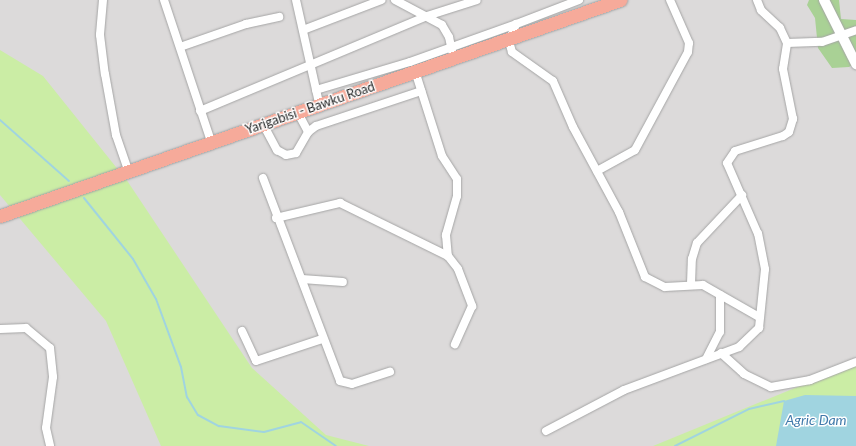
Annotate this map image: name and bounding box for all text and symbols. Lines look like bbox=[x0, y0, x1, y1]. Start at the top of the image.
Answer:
street label: Yarigabisi - Bawku Road bbox=[243, 79, 377, 137]
water label: Agric Dam bbox=[785, 412, 847, 428]

